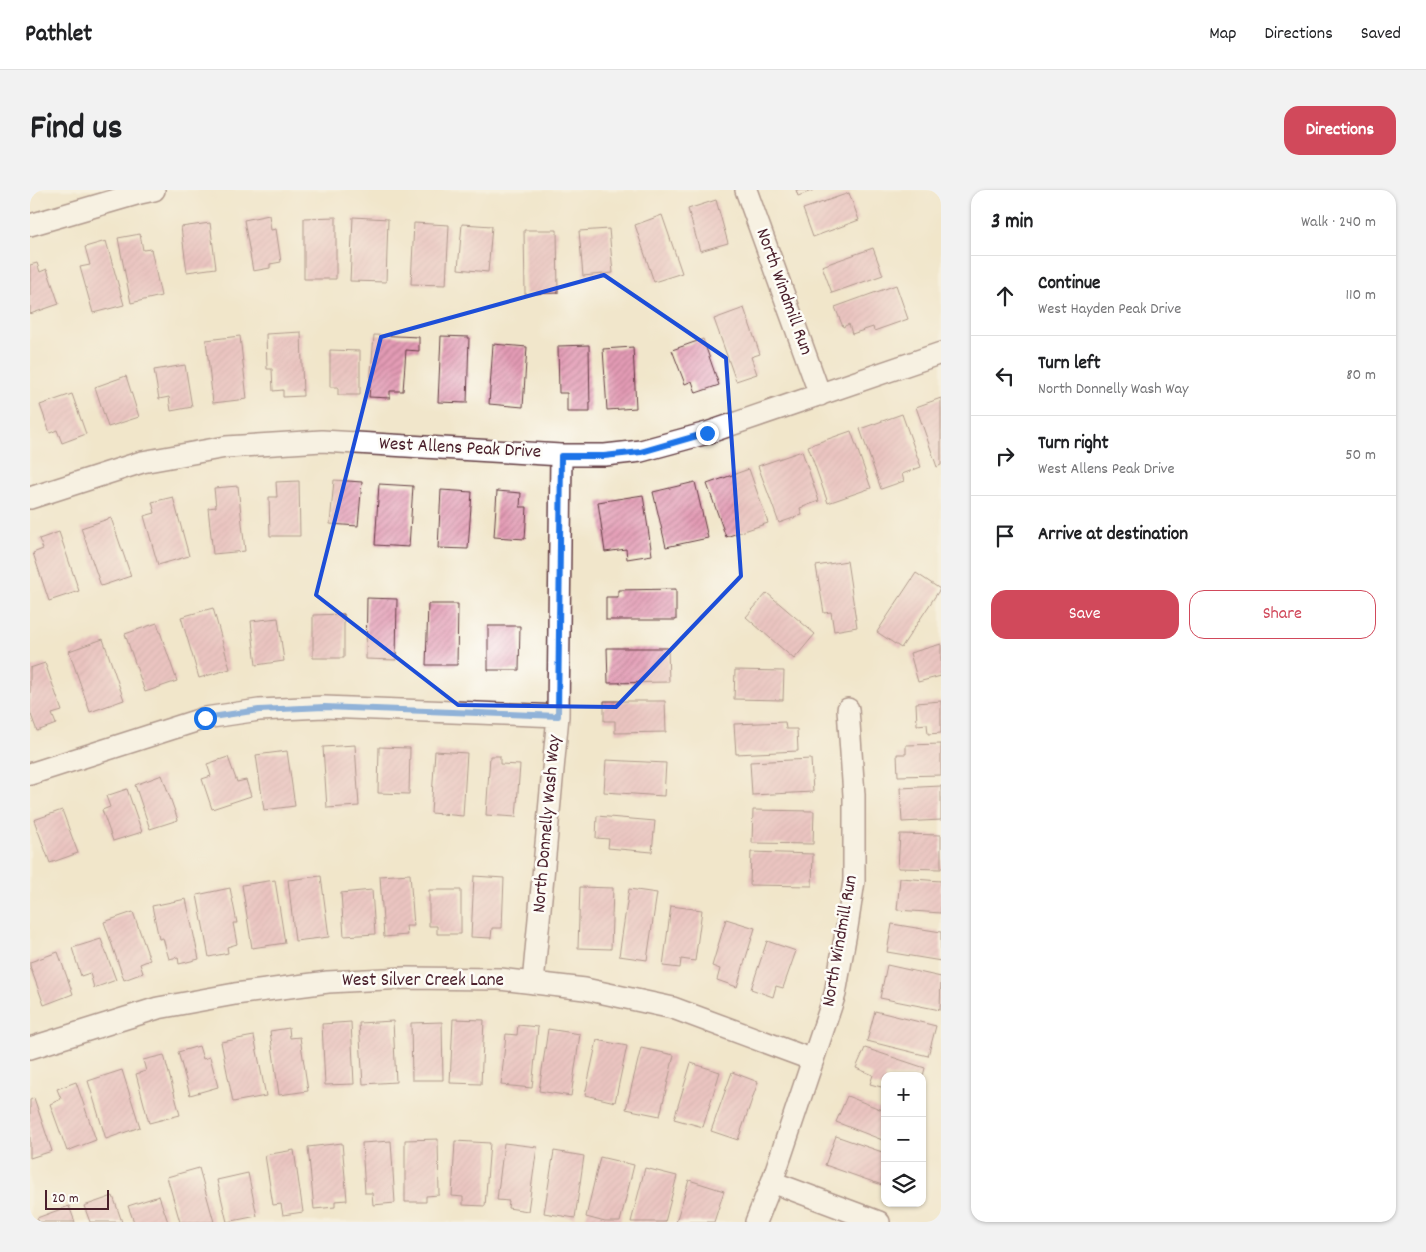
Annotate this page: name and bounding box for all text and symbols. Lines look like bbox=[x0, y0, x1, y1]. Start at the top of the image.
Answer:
text: Pathlet bbox=[25, 18, 92, 52]
text: Map bbox=[1209, 22, 1236, 47]
text: Directions bbox=[1264, 22, 1333, 47]
text: Saved bbox=[1361, 22, 1401, 47]
text: Find us bbox=[30, 105, 122, 155]
button: Directions bbox=[1284, 106, 1396, 155]
text: 3 min bbox=[991, 208, 1033, 238]
text: Walk · 240 m bbox=[1301, 211, 1376, 234]
street label: North Windmill Run bbox=[748, 225, 818, 359]
text: Continue bbox=[1038, 271, 1100, 298]
icon: ahead bbox=[991, 282, 1019, 310]
text: 110 m bbox=[1346, 284, 1376, 307]
text: West Hayden Peak Drive bbox=[1038, 298, 1181, 321]
text: Turn left bbox=[1038, 351, 1101, 378]
icon: left bbox=[991, 362, 1019, 390]
text: 80 m bbox=[1346, 364, 1376, 387]
text: North Donnelly Wash Way bbox=[1038, 378, 1188, 401]
route end bbox=[696, 422, 719, 445]
street label: West Allens Peak Drive bbox=[378, 431, 542, 467]
text: Turn right bbox=[1038, 431, 1109, 458]
icon: right bbox=[991, 442, 1019, 470]
text: 50 m bbox=[1345, 444, 1376, 467]
text: West Allens Peak Drive bbox=[1038, 458, 1175, 481]
icon: arrive bbox=[991, 522, 1019, 550]
text: Arrive at destination bbox=[1038, 522, 1188, 549]
button: Save bbox=[991, 590, 1179, 639]
button: Share bbox=[1189, 590, 1376, 639]
route start bbox=[194, 707, 217, 730]
street label: North Donnelly Wash Way bbox=[527, 734, 569, 914]
street label: North Windmill Run bbox=[816, 873, 866, 1009]
street label: West Silver Creek Lane bbox=[342, 968, 504, 995]
map controls bbox=[881, 1072, 926, 1207]
button: + bbox=[881, 1072, 926, 1117]
button: − bbox=[881, 1117, 926, 1162]
button: layers bbox=[881, 1162, 926, 1207]
scale bar bbox=[45, 1187, 109, 1210]
text: 20 m bbox=[52, 1189, 79, 1209]

